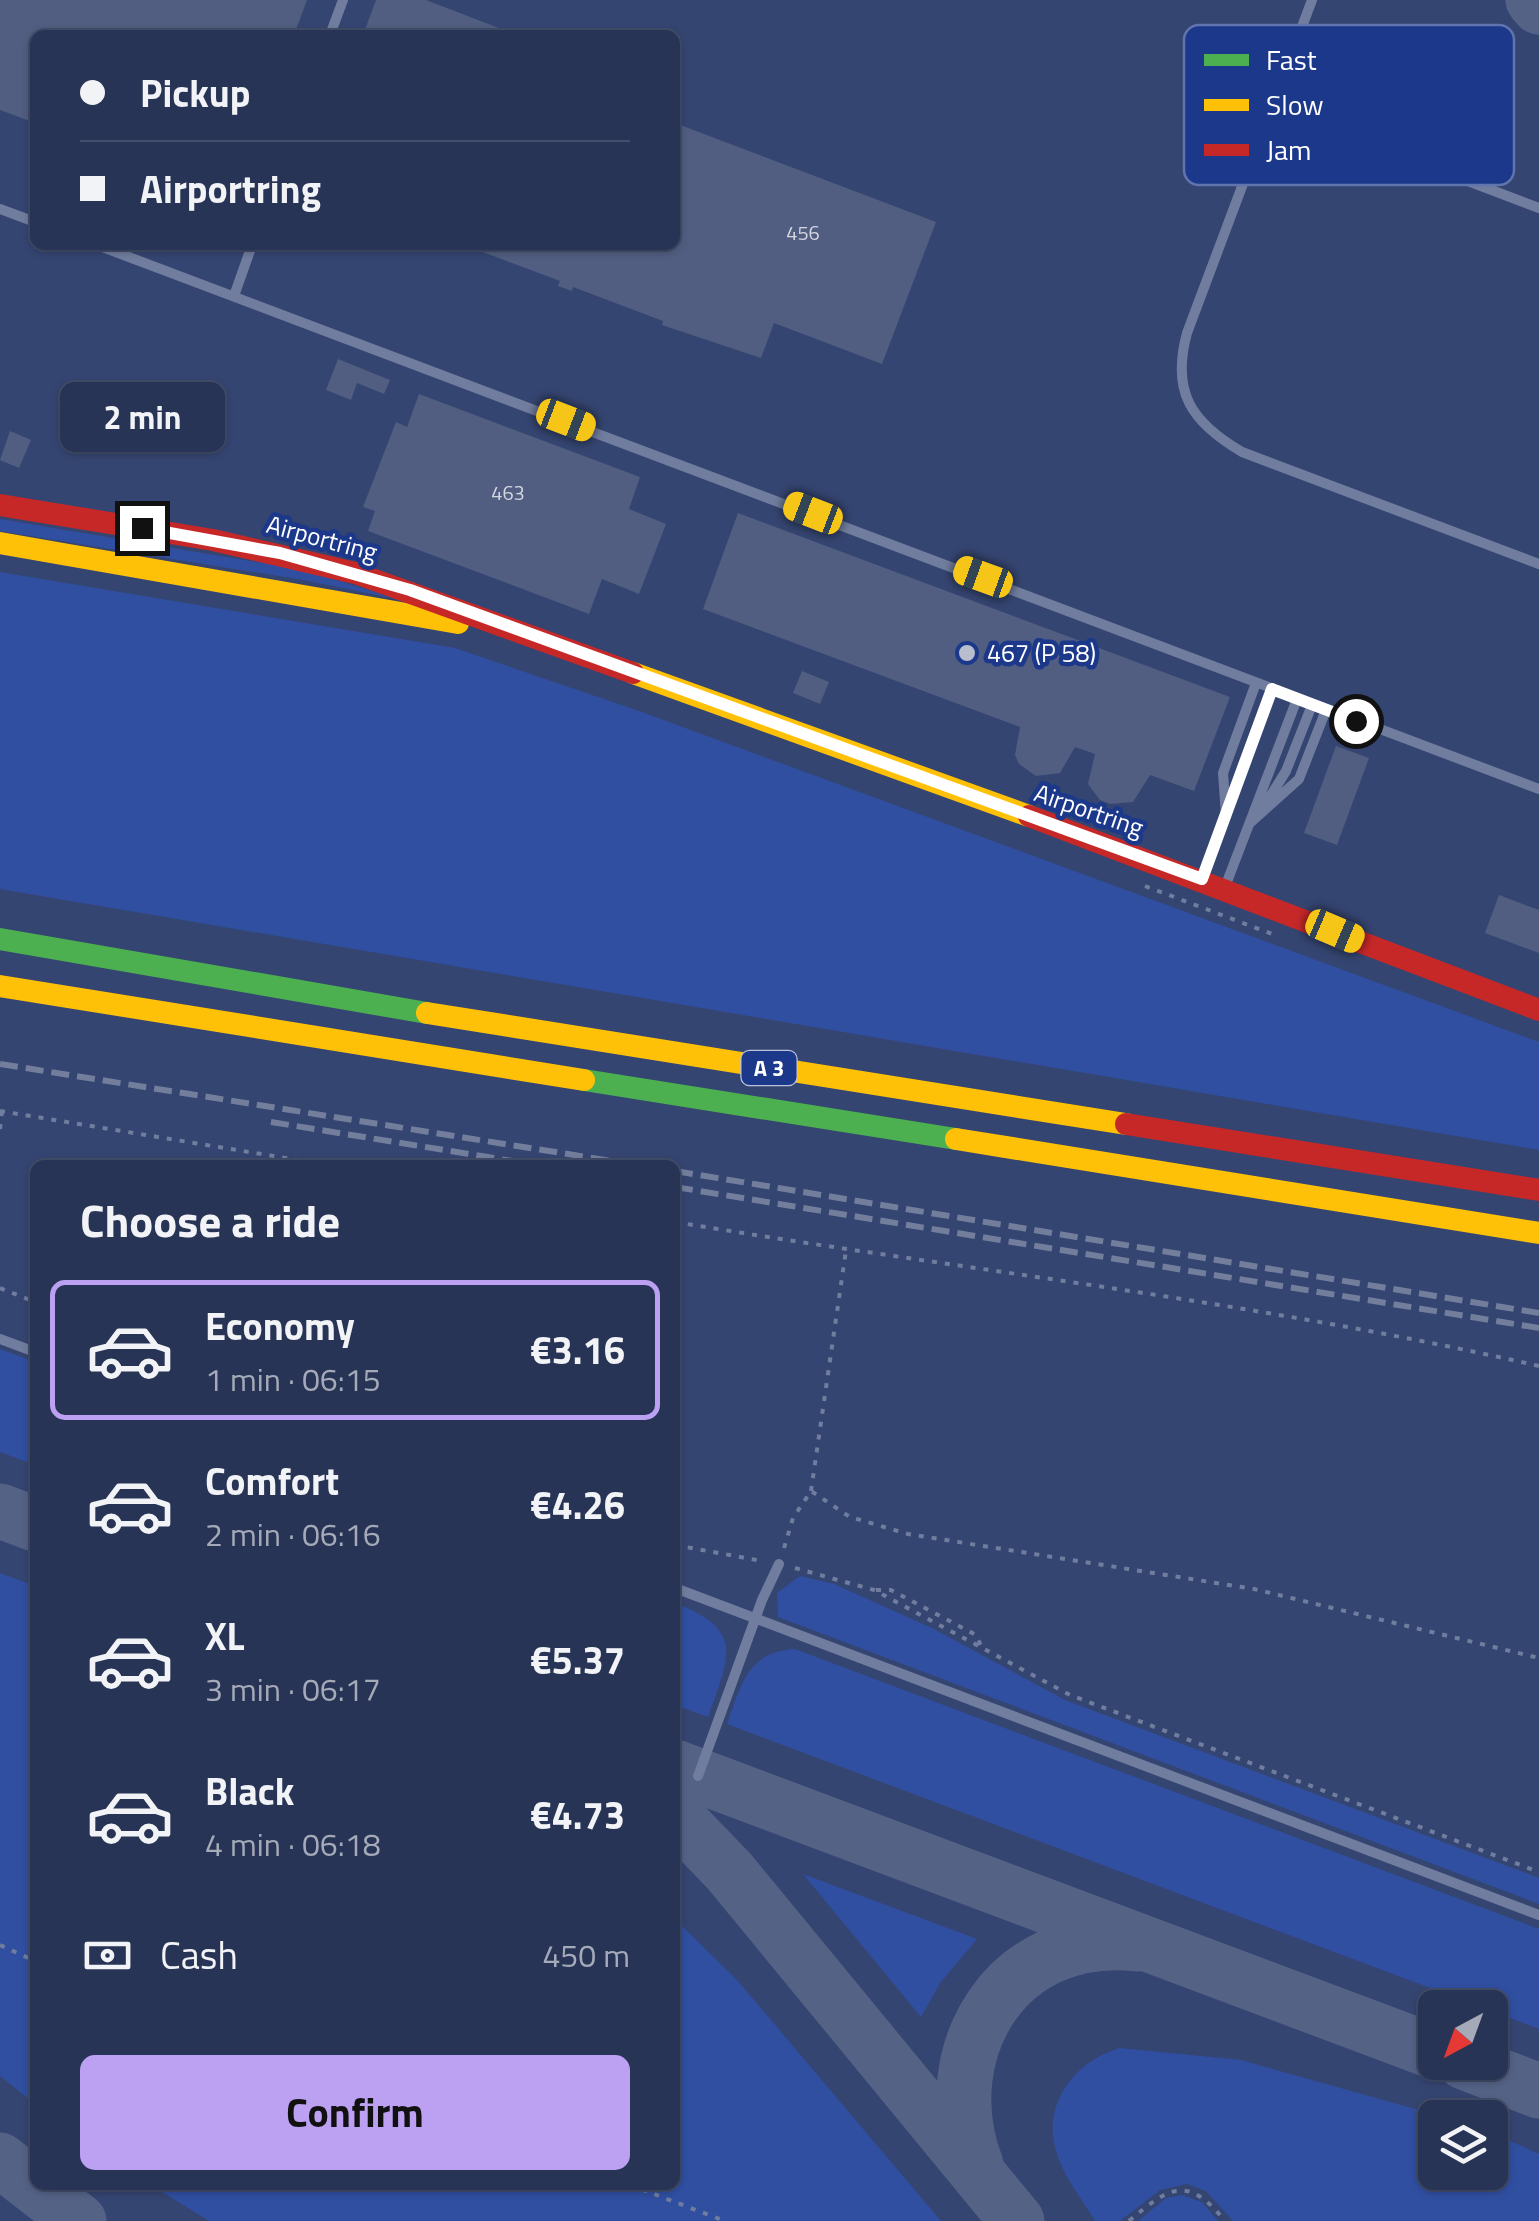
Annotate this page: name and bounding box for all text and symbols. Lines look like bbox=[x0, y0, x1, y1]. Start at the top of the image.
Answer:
legend bbox=[1184, 25, 1514, 185]
text: Fast bbox=[1266, 38, 1317, 81]
text: Pickup bbox=[140, 64, 250, 122]
text: Slow bbox=[1266, 83, 1324, 126]
text: Jam bbox=[1266, 128, 1312, 171]
text: Airportring bbox=[140, 160, 321, 218]
house number: 456 bbox=[786, 217, 820, 248]
callout: 2 min bbox=[59, 383, 224, 453]
text: 2 min bbox=[104, 393, 181, 441]
car bbox=[533, 395, 599, 445]
house number: 463 bbox=[491, 477, 525, 508]
car bbox=[780, 488, 846, 538]
street label: Airportring bbox=[262, 505, 382, 571]
route end bbox=[120, 506, 165, 551]
car bbox=[950, 553, 1016, 601]
place label: 467 (P 58) bbox=[987, 634, 1096, 672]
marker: 467 (P 58) bbox=[956, 642, 978, 664]
route start bbox=[1334, 699, 1379, 744]
street label: Airportring bbox=[1029, 774, 1149, 846]
car bbox=[1302, 905, 1368, 957]
road number: A 3 bbox=[742, 1051, 796, 1085]
text: Choose a ride bbox=[80, 1186, 340, 1254]
text: Economy bbox=[205, 1297, 355, 1355]
icon: car bbox=[85, 1305, 175, 1395]
text: €3.16 bbox=[530, 1321, 625, 1379]
text: 1 min · 06:15 bbox=[205, 1355, 381, 1403]
text: Comfort bbox=[205, 1452, 339, 1510]
icon: car bbox=[85, 1460, 175, 1550]
text: €4.26 bbox=[530, 1476, 625, 1534]
text: 2 min · 06:16 bbox=[205, 1510, 381, 1558]
text: XL bbox=[205, 1607, 245, 1665]
icon: car bbox=[85, 1615, 175, 1705]
text: €5.37 bbox=[530, 1631, 625, 1689]
text: 3 min · 06:17 bbox=[205, 1665, 381, 1713]
text: Black bbox=[205, 1762, 294, 1820]
icon: car bbox=[85, 1770, 175, 1860]
text: €4.73 bbox=[530, 1786, 625, 1844]
text: 4 min · 06:18 bbox=[205, 1820, 381, 1868]
text: Cash bbox=[160, 1926, 238, 1984]
icon: cash bbox=[80, 1928, 135, 1983]
text: 450 m bbox=[542, 1931, 630, 1979]
north arrow bbox=[1418, 1990, 1508, 2080]
map controls bbox=[1418, 1990, 1508, 2190]
button: Confirm bbox=[80, 2055, 630, 2170]
button: layers bbox=[1418, 2100, 1508, 2190]

